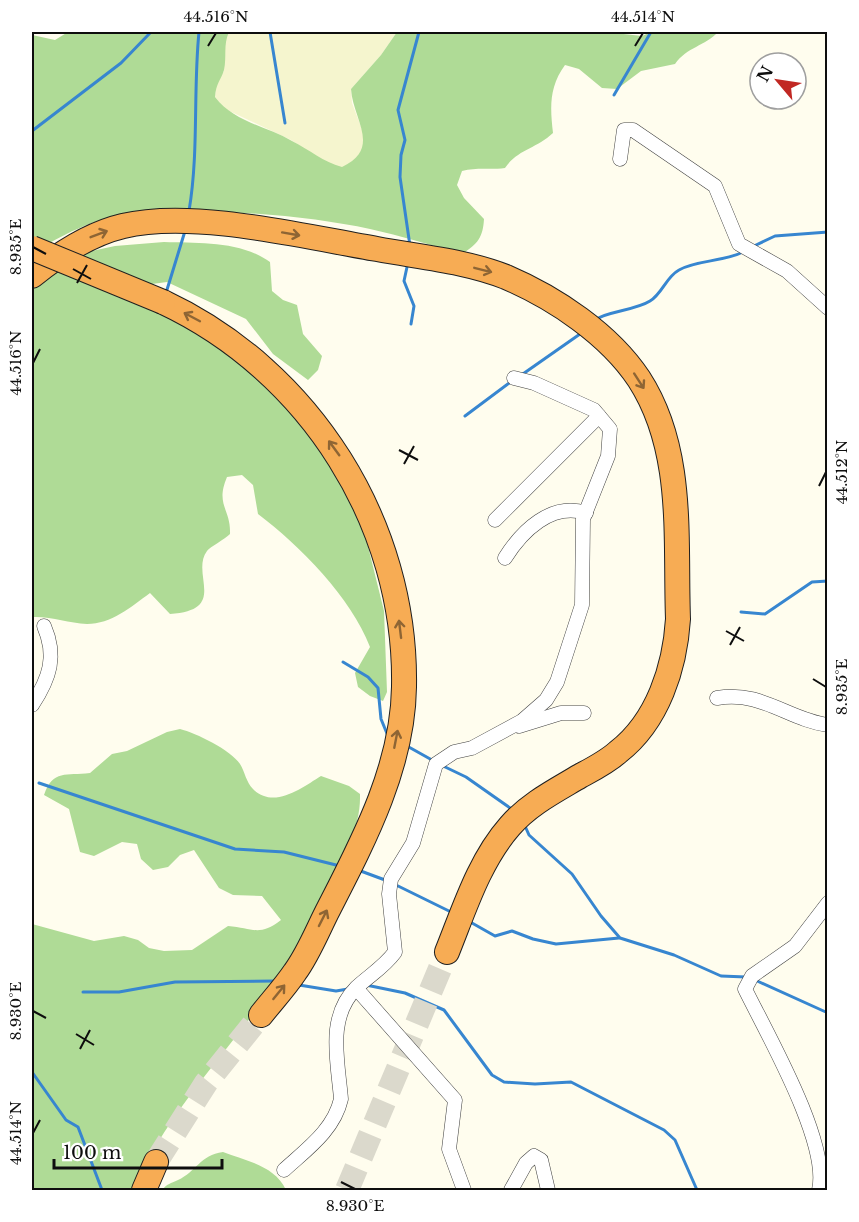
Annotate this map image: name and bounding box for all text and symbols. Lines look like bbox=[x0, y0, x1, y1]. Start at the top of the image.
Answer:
text: 44.516°N bbox=[183, 7, 249, 26]
text: 44.514°N bbox=[611, 7, 675, 26]
north arrow bbox=[748, 51, 808, 111]
text: N bbox=[752, 62, 777, 85]
text: 8.935°E bbox=[6, 219, 25, 275]
one-way arrow bbox=[89, 228, 108, 239]
one-way arrow bbox=[281, 229, 301, 240]
one-way arrow bbox=[473, 264, 492, 276]
one-way arrow bbox=[184, 311, 202, 322]
text: 44.516°N bbox=[6, 330, 25, 396]
one-way arrow bbox=[633, 372, 645, 389]
text: 44.512°N bbox=[832, 440, 851, 504]
one-way arrow bbox=[328, 441, 340, 457]
one-way arrow bbox=[395, 620, 406, 640]
text: 8.935°E bbox=[832, 659, 851, 715]
one-way arrow bbox=[391, 729, 402, 749]
one-way arrow bbox=[318, 910, 330, 928]
text: 8.930°E bbox=[6, 982, 25, 1040]
one-way arrow bbox=[272, 985, 285, 1001]
text: 44.514°N bbox=[6, 1101, 25, 1165]
scale bar bbox=[54, 1132, 222, 1170]
text: 100 m bbox=[63, 1142, 121, 1164]
text: 8.930°E bbox=[326, 1196, 384, 1215]

